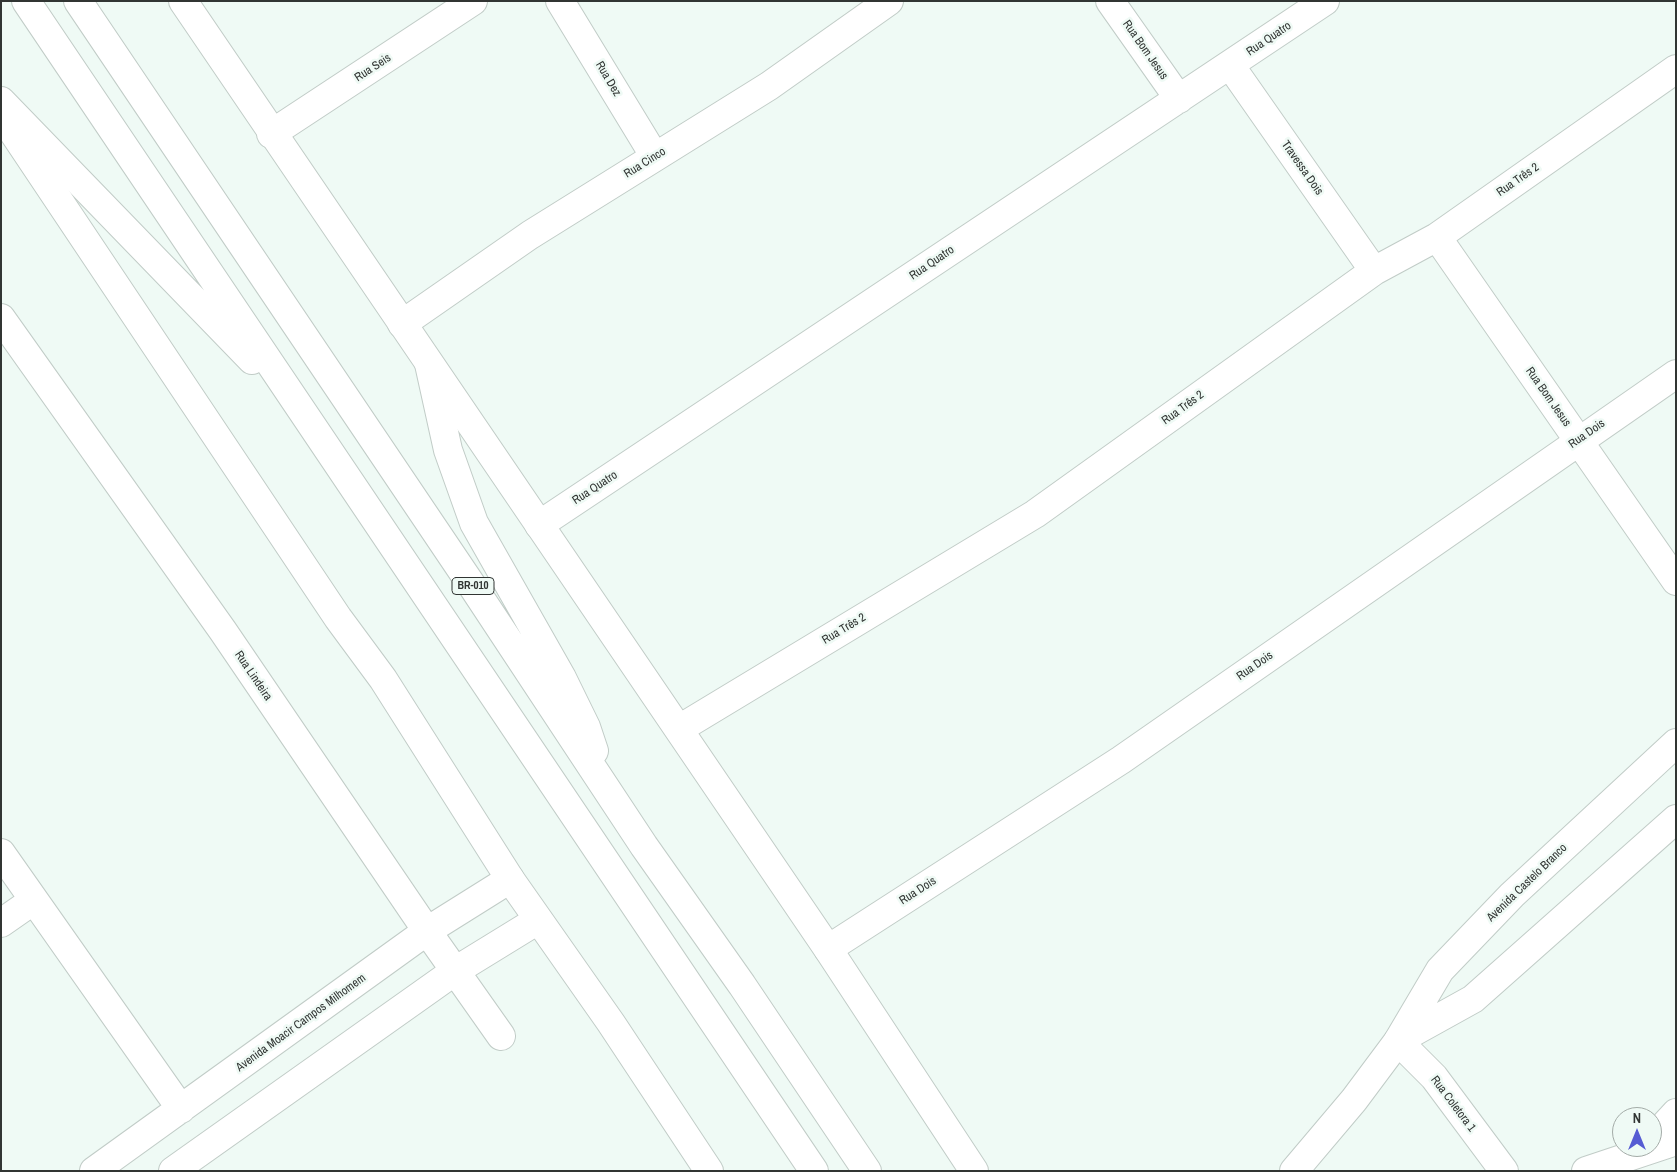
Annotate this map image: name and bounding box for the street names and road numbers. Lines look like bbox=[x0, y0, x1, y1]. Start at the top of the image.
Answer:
street label: Rua Bom Jesus bbox=[1119, 17, 1171, 83]
street label: Rua Quatro bbox=[1244, 19, 1294, 59]
street label: Rua Seis bbox=[352, 51, 394, 85]
street label: Rua Dez bbox=[592, 59, 624, 99]
street label: Travessa Dois bbox=[1278, 138, 1326, 198]
street label: Rua Cinco bbox=[621, 145, 669, 181]
street label: Rua Três 2 bbox=[1494, 160, 1542, 200]
street label: Rua Quatro bbox=[907, 243, 957, 283]
street label: Rua Bom Jesus bbox=[1522, 364, 1574, 430]
street label: Rua Três 2 bbox=[1159, 388, 1207, 428]
street label: Rua Dois bbox=[1566, 416, 1608, 452]
street label: Rua Quatro bbox=[570, 468, 620, 508]
road number: BR-010 bbox=[452, 578, 494, 594]
street label: Rua Três 2 bbox=[820, 610, 868, 648]
street label: Rua Lindeira bbox=[231, 648, 275, 704]
street label: Rua Dois bbox=[1234, 648, 1276, 684]
street label: Avenida Castelo Branco bbox=[1484, 841, 1570, 925]
street label: Rua Dois bbox=[897, 874, 939, 908]
street label: Avenida Moacir Campos Milhomem bbox=[233, 971, 369, 1075]
street label: Rua Coletora 1 bbox=[1427, 1073, 1479, 1135]

